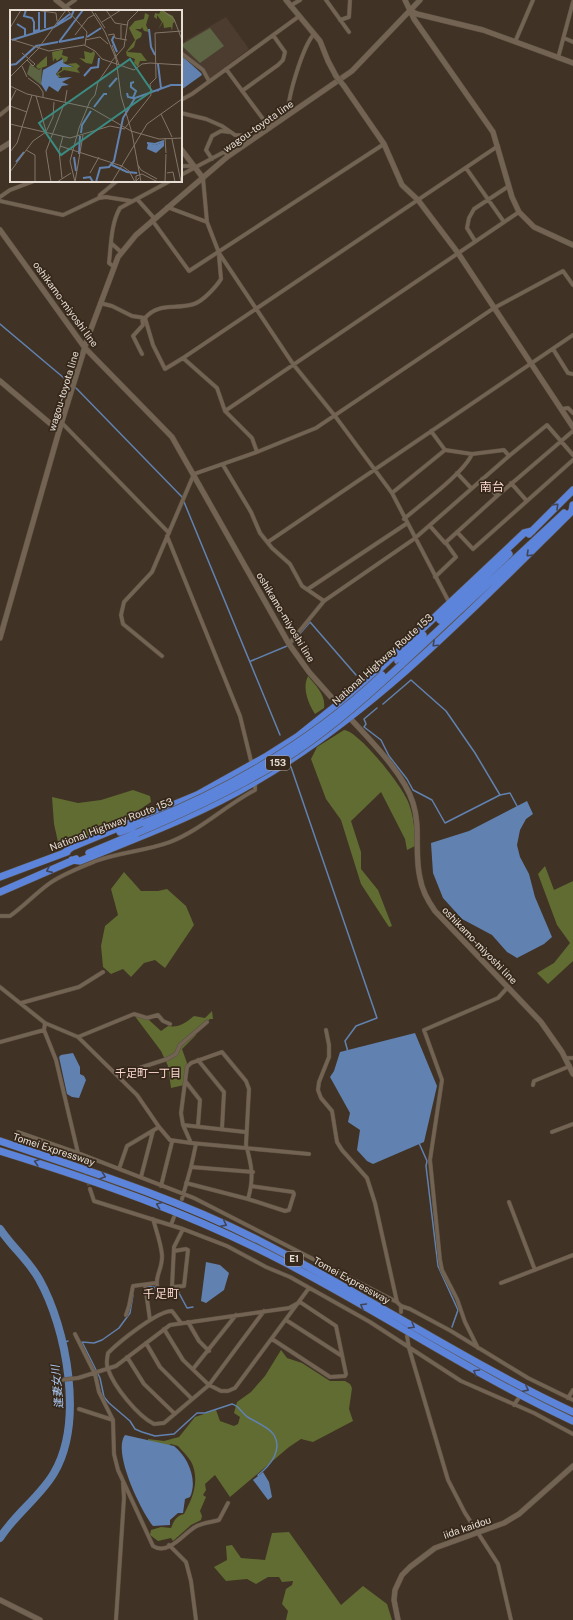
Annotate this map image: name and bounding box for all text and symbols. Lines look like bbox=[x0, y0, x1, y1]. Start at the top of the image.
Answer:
inset map bbox=[10, 10, 182, 182]
street label: wagou-toyota line bbox=[221, 97, 296, 155]
street label: oshikamo-miyoshi line bbox=[31, 259, 101, 349]
street label: wagou-toyota line bbox=[45, 349, 81, 433]
district label: 南台 bbox=[480, 480, 504, 494]
one-way arrow bbox=[551, 503, 559, 511]
one-way arrow bbox=[526, 549, 534, 557]
street label: oshikamo-miyoshi line bbox=[254, 570, 318, 664]
street label: National Highway Route 153 bbox=[329, 611, 435, 707]
one-way arrow bbox=[432, 639, 440, 647]
road number: 153 bbox=[266, 756, 290, 770]
street label: National Highway Route 153 bbox=[48, 795, 174, 853]
one-way arrow bbox=[46, 866, 53, 874]
street label: oshikamo-miyoshi line bbox=[440, 904, 520, 986]
district label: 千足町一丁目 bbox=[115, 1067, 181, 1079]
street label: Tomei Expressway bbox=[11, 1130, 97, 1168]
one-way arrow bbox=[33, 1159, 40, 1167]
one-way arrow bbox=[100, 1171, 107, 1179]
one-way arrow bbox=[156, 1202, 163, 1210]
one-way arrow bbox=[220, 1219, 227, 1227]
road number: E1 bbox=[285, 1252, 303, 1266]
street label: Tomei Expressway bbox=[312, 1254, 393, 1306]
district label: 千足町 bbox=[143, 1287, 179, 1301]
one-way arrow bbox=[360, 1304, 367, 1311]
one-way arrow bbox=[408, 1321, 415, 1328]
water label: 逢妻女川 bbox=[49, 1364, 65, 1409]
one-way arrow bbox=[473, 1369, 480, 1376]
one-way arrow bbox=[521, 1384, 529, 1392]
street label: iida kaidou bbox=[441, 1513, 493, 1541]

